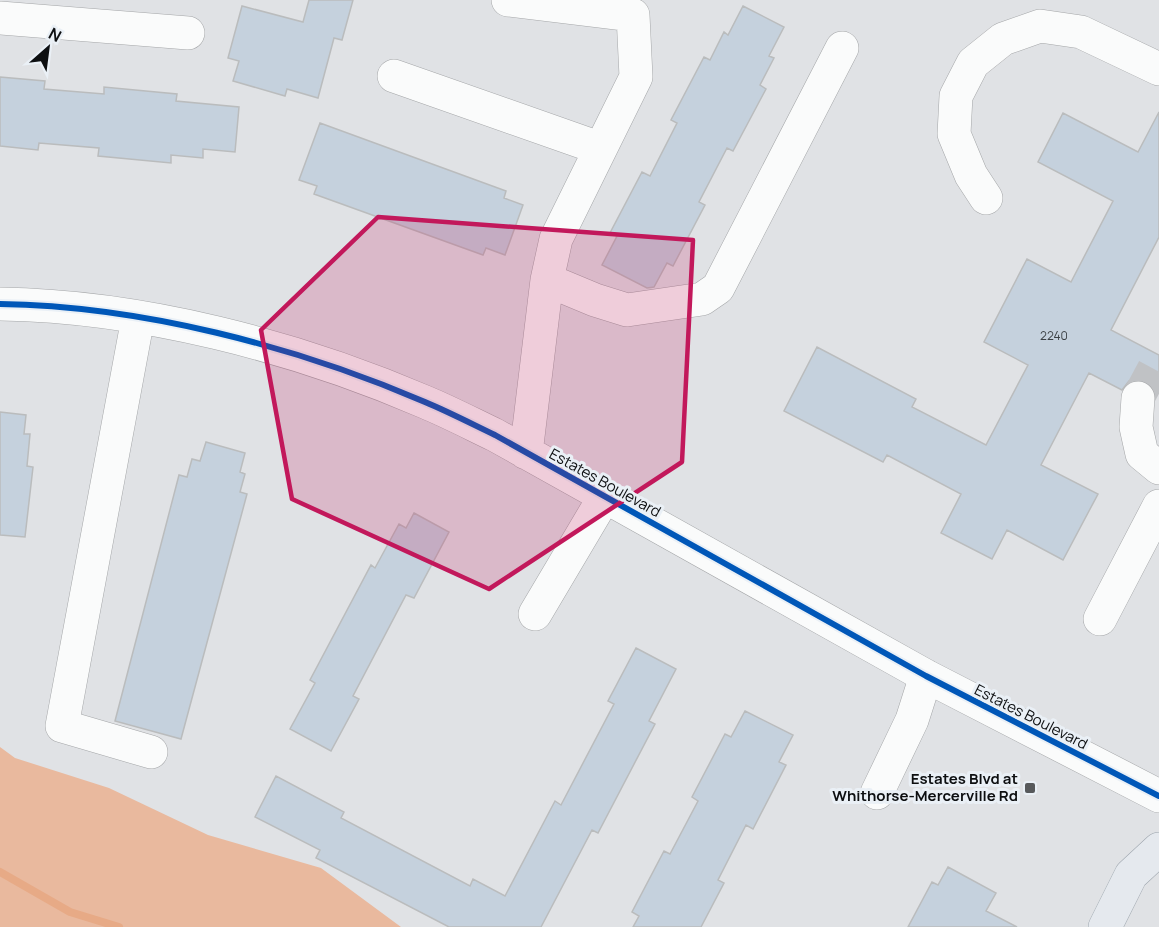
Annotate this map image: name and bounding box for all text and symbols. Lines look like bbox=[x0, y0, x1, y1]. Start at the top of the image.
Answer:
north arrow bbox=[18, 18, 78, 78]
text: N bbox=[45, 22, 65, 47]
house number: 2240 bbox=[1040, 327, 1068, 344]
street label: Estates Boulevard bbox=[546, 443, 665, 522]
street label: Estates Boulevard bbox=[971, 679, 1092, 754]
place label: Estates Blvd at Whithorse-Mercerville Rd bbox=[832, 768, 1018, 806]
marker: Estates Blvd at Whithorse-Mercerville Rd bbox=[1023, 781, 1037, 795]

